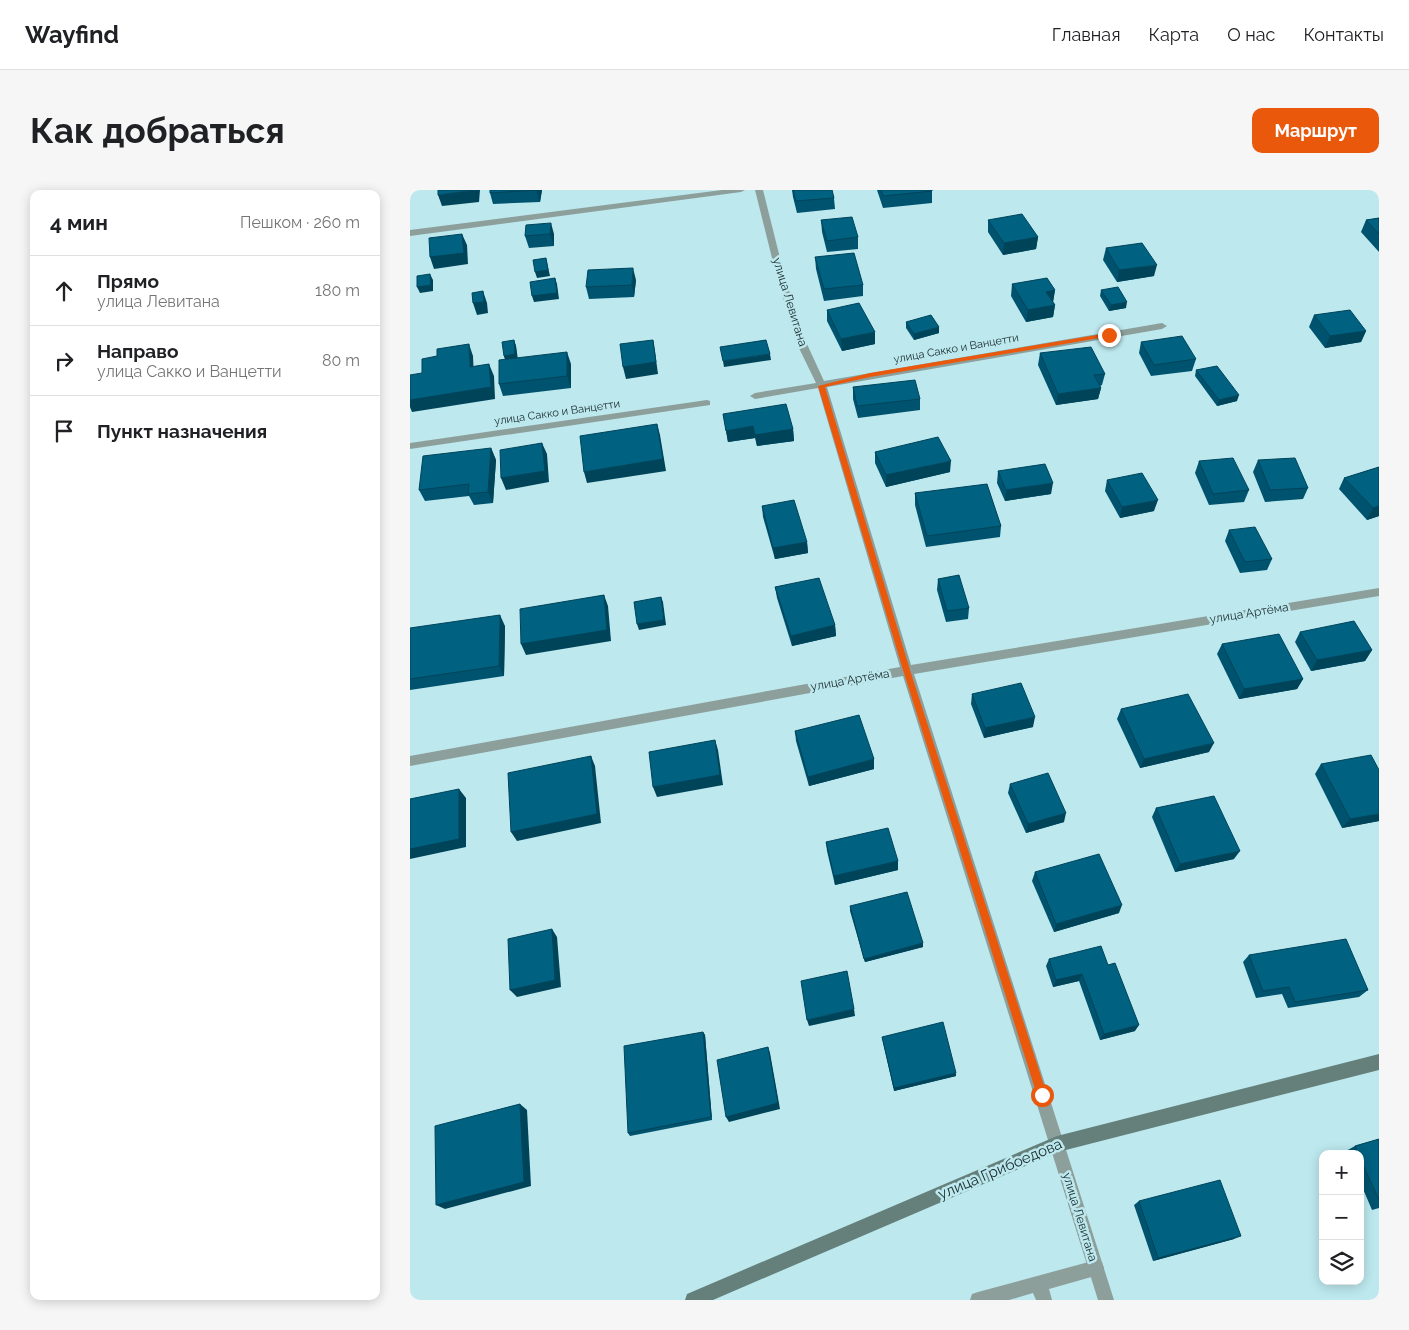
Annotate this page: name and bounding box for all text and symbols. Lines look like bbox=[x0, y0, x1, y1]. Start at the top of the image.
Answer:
text: Wayfind bbox=[25, 20, 119, 49]
text: Главная bbox=[1052, 24, 1120, 45]
text: Карта bbox=[1148, 24, 1199, 45]
text: О нас bbox=[1227, 24, 1275, 45]
text: Контакты bbox=[1303, 24, 1384, 45]
button: Маршрут bbox=[1252, 108, 1379, 153]
text: Как добраться bbox=[30, 110, 285, 151]
text: 4 мин bbox=[50, 210, 108, 235]
text: Пешком · 260 m bbox=[240, 213, 360, 232]
street label: улица Левитана bbox=[770, 256, 810, 348]
text: Прямо bbox=[97, 270, 159, 292]
icon: ahead bbox=[50, 277, 78, 305]
text: 180 m bbox=[315, 281, 360, 300]
text: улица Левитана bbox=[97, 292, 220, 311]
route end bbox=[1098, 324, 1121, 347]
street label: улица Сакко и Ванцетти bbox=[892, 331, 1020, 366]
text: Направо bbox=[97, 340, 178, 362]
icon: right bbox=[50, 347, 78, 375]
text: 80 m bbox=[322, 351, 360, 370]
text: улица Сакко и Ванцетти bbox=[97, 362, 282, 381]
street label: улица Сакко и Ванцетти bbox=[493, 397, 621, 428]
icon: arrive bbox=[50, 417, 78, 445]
text: Пункт назначения bbox=[97, 420, 267, 442]
street label: улица Артёма bbox=[1208, 600, 1290, 626]
street label: улица Артёма bbox=[809, 666, 891, 694]
route start bbox=[1031, 1084, 1054, 1107]
street label: улица Грибоедова bbox=[935, 1135, 1065, 1203]
map controls bbox=[1319, 1150, 1364, 1285]
button: + bbox=[1319, 1150, 1364, 1195]
street label: улица Левитана bbox=[1060, 1171, 1100, 1263]
button: − bbox=[1319, 1195, 1364, 1240]
button: layers bbox=[1319, 1240, 1364, 1285]

